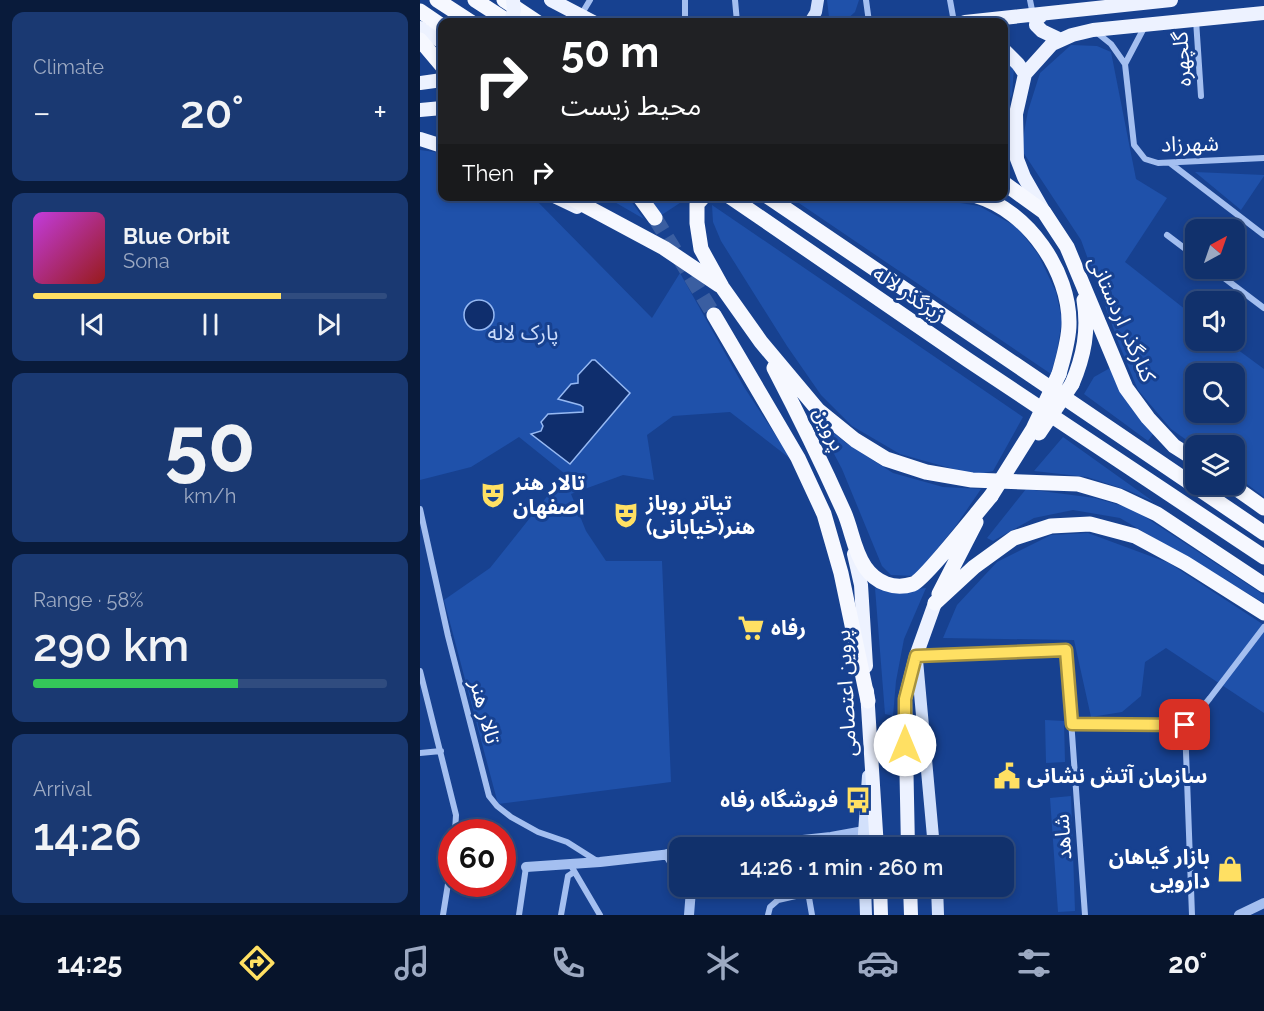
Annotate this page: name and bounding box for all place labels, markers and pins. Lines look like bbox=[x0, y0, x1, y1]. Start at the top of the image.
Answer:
place label: تالار هنر اصفهان bbox=[512, 470, 586, 519]
theatre icon: تالار هنر اصفهان bbox=[478, 480, 508, 510]
place label: تیاتر روباز هنر(خیابانی) bbox=[645, 490, 755, 539]
theatre icon: تیاتر روباز هنر(خیابانی) bbox=[611, 500, 641, 530]
supermarket icon: رفاه bbox=[736, 613, 766, 643]
place label: رفاه bbox=[771, 615, 806, 640]
pin bbox=[1159, 699, 1210, 750]
public building icon: سازمان آتش نشانی bbox=[992, 761, 1022, 791]
place label: سازمان آتش نشانی bbox=[1027, 763, 1208, 788]
bus stop icon: فروشگاه رفاه bbox=[843, 785, 873, 815]
place label: فروشگاه رفاه bbox=[720, 787, 838, 812]
place label: بازار گیاهان دارویی bbox=[1109, 844, 1210, 893]
shop icon: بازار گیاهان دارویی bbox=[1215, 854, 1245, 884]

